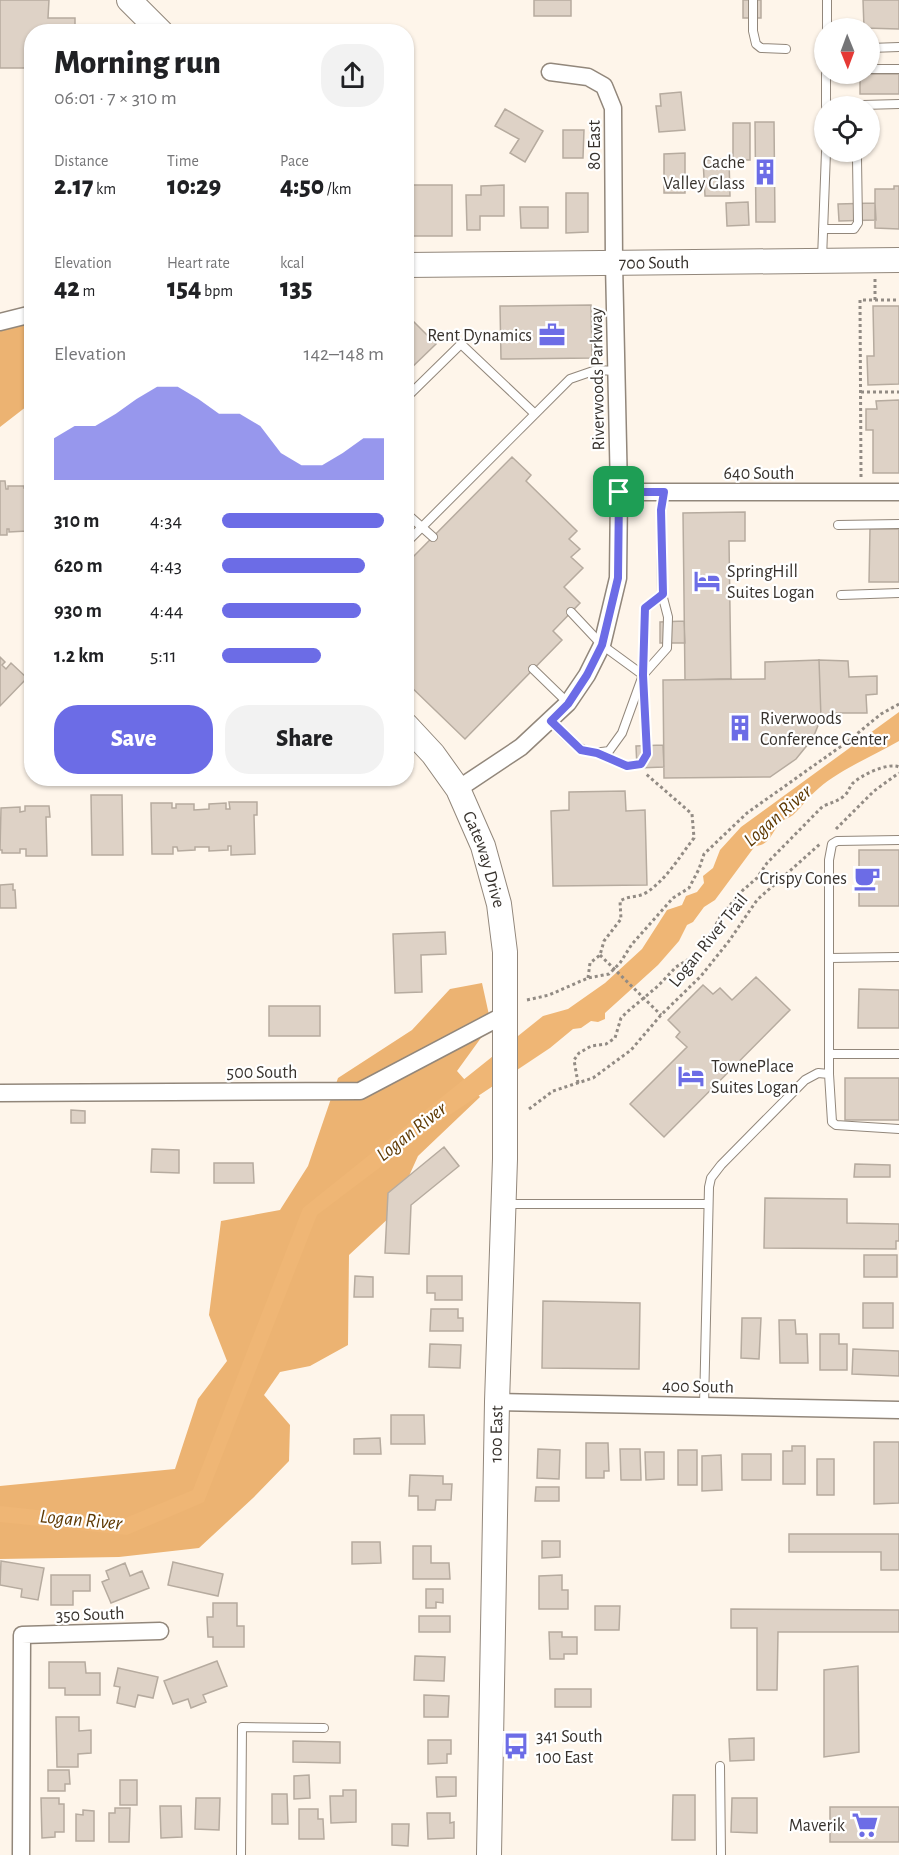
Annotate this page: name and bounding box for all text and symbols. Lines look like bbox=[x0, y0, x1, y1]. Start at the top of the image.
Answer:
north arrow bbox=[814, 18, 880, 84]
map controls bbox=[814, 18, 880, 162]
button: share bbox=[321, 44, 384, 107]
text: Morning run bbox=[54, 47, 221, 80]
text: 06:01 · 7 × 310 m bbox=[54, 88, 177, 108]
button: locate bbox=[814, 96, 880, 162]
street label: 80 East bbox=[586, 120, 604, 170]
text: Distance bbox=[54, 153, 108, 169]
text: Time bbox=[167, 153, 199, 169]
text: Pace bbox=[280, 153, 309, 169]
place label: Cache Valley Glass bbox=[663, 154, 745, 193]
building icon: Cache Valley Glass bbox=[750, 157, 780, 187]
text: 2.17 bbox=[54, 173, 93, 199]
text: 10:29 bbox=[167, 173, 221, 199]
text: 4:50 bbox=[280, 173, 324, 199]
text: km bbox=[93, 181, 116, 197]
text: /km bbox=[324, 181, 351, 197]
street label: 700 South bbox=[618, 254, 690, 273]
text: Elevation bbox=[54, 255, 112, 271]
text: Heart rate bbox=[167, 255, 230, 271]
text: kcal bbox=[280, 255, 304, 271]
text: 42 bbox=[54, 275, 80, 301]
text: 154 bbox=[167, 275, 201, 301]
text: 135 bbox=[280, 275, 312, 301]
text: m bbox=[80, 283, 95, 299]
text: bpm bbox=[201, 283, 233, 299]
street label: Riverwoods Parkway bbox=[588, 307, 608, 451]
office icon: Rent Dynamics bbox=[537, 320, 567, 350]
place label: Rent Dynamics bbox=[427, 327, 532, 345]
text: Elevation bbox=[54, 344, 126, 364]
text: 142–148 m bbox=[304, 344, 384, 364]
street label: 640 South bbox=[724, 465, 794, 483]
pin bbox=[593, 466, 644, 517]
icon: arrive bbox=[602, 475, 635, 508]
text: 310 m bbox=[54, 511, 99, 531]
text: 4:34 bbox=[150, 511, 182, 531]
text: 620 m bbox=[54, 556, 103, 576]
text: 4:43 bbox=[150, 556, 182, 576]
place label: SpringHill Suites Logan bbox=[727, 563, 814, 602]
hotel icon: SpringHill Suites Logan bbox=[692, 566, 722, 596]
text: 930 m bbox=[54, 601, 102, 621]
text: 4:44 bbox=[150, 601, 183, 621]
text: 1.2 km bbox=[54, 646, 104, 666]
text: 5:11 bbox=[150, 646, 177, 666]
button: Save bbox=[54, 705, 213, 774]
button: Share bbox=[225, 705, 384, 774]
place label: Riverwoods Conference Center bbox=[760, 710, 888, 749]
building icon: Riverwoods Conference Center bbox=[725, 713, 755, 743]
water label: Logan River bbox=[740, 781, 816, 850]
street label: Gateway Drive bbox=[459, 809, 508, 910]
cafe icon: Crispy Cones bbox=[852, 863, 882, 893]
place label: Crispy Cones bbox=[760, 870, 847, 888]
street label: Logan River Trail bbox=[666, 891, 752, 991]
place label: TownePlace Suites Logan bbox=[711, 1058, 798, 1097]
hotel icon: TownePlace Suites Logan bbox=[676, 1061, 706, 1091]
street label: 500 South bbox=[227, 1064, 297, 1082]
water label: Logan River bbox=[373, 1098, 451, 1165]
street label: 400 South bbox=[662, 1377, 734, 1397]
street label: 100 East bbox=[488, 1405, 507, 1463]
water label: Logan River bbox=[39, 1506, 123, 1534]
street label: 350 South bbox=[55, 1605, 125, 1625]
place label: 341 South 100 East bbox=[536, 1728, 603, 1767]
bus stop icon: 341 South 100 East bbox=[501, 1731, 531, 1761]
supermarket icon: Maverik bbox=[850, 1810, 880, 1840]
place label: Maverik bbox=[789, 1817, 846, 1835]

